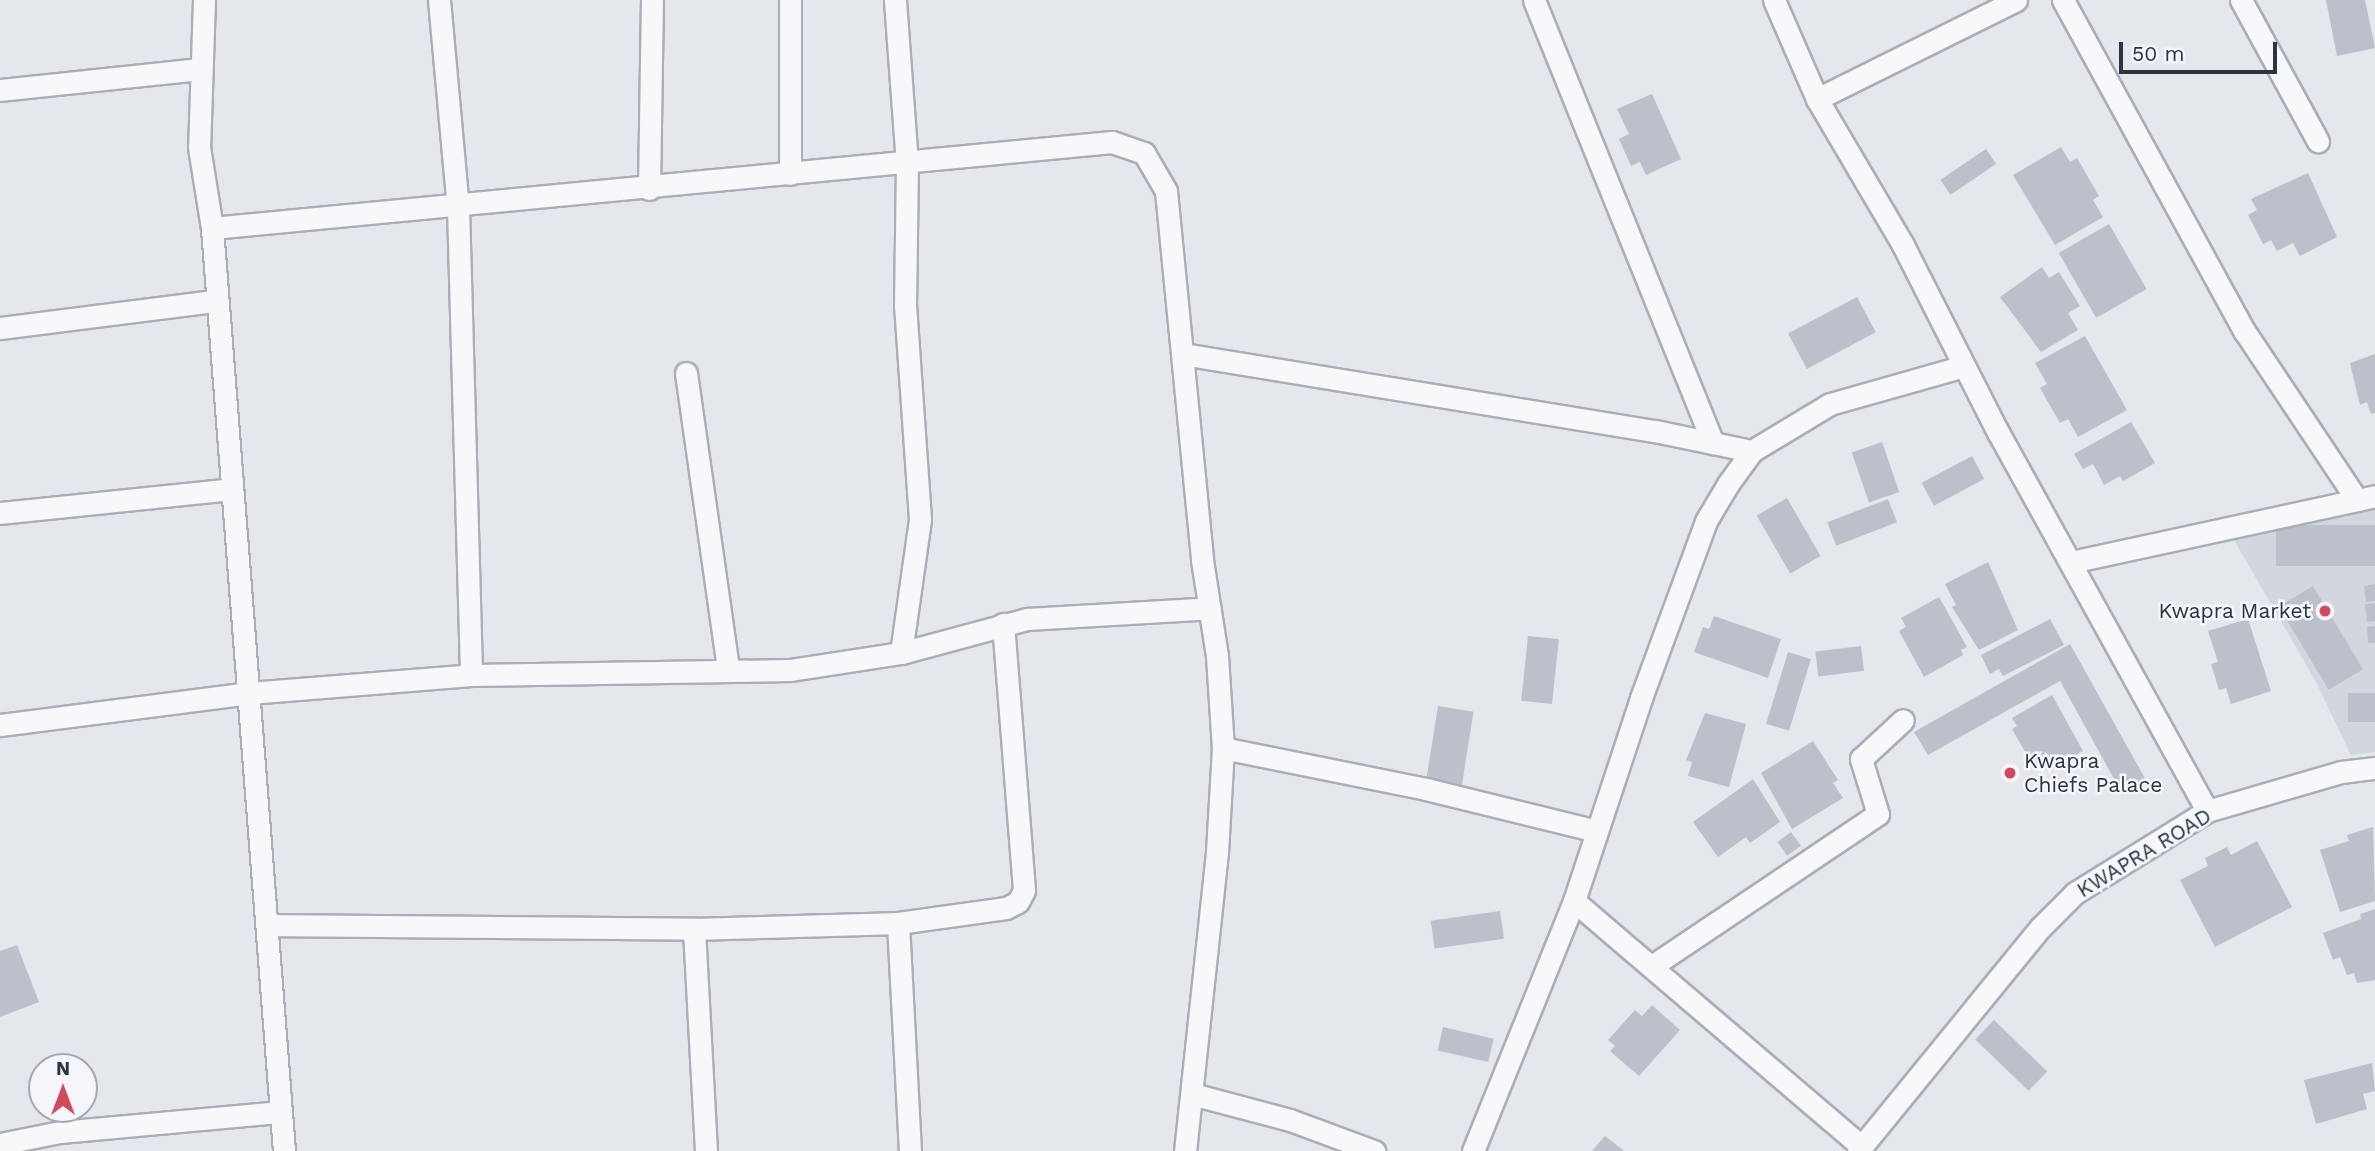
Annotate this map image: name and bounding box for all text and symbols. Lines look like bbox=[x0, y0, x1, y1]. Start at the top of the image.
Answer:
scale bar bbox=[2123, 28, 2280, 72]
text: 50 m bbox=[2132, 41, 2184, 66]
place label: Kwapra Market bbox=[2158, 598, 2311, 624]
marker: Kwapra Market bbox=[2317, 603, 2333, 619]
place label: Kwapra Chiefs Palace bbox=[2024, 748, 2162, 798]
marker: Kwapra Chiefs Palace bbox=[2002, 765, 2018, 781]
street label: KWAPRA ROAD bbox=[2072, 803, 2216, 903]
north arrow bbox=[28, 1053, 98, 1123]
text: N bbox=[56, 1057, 70, 1080]

